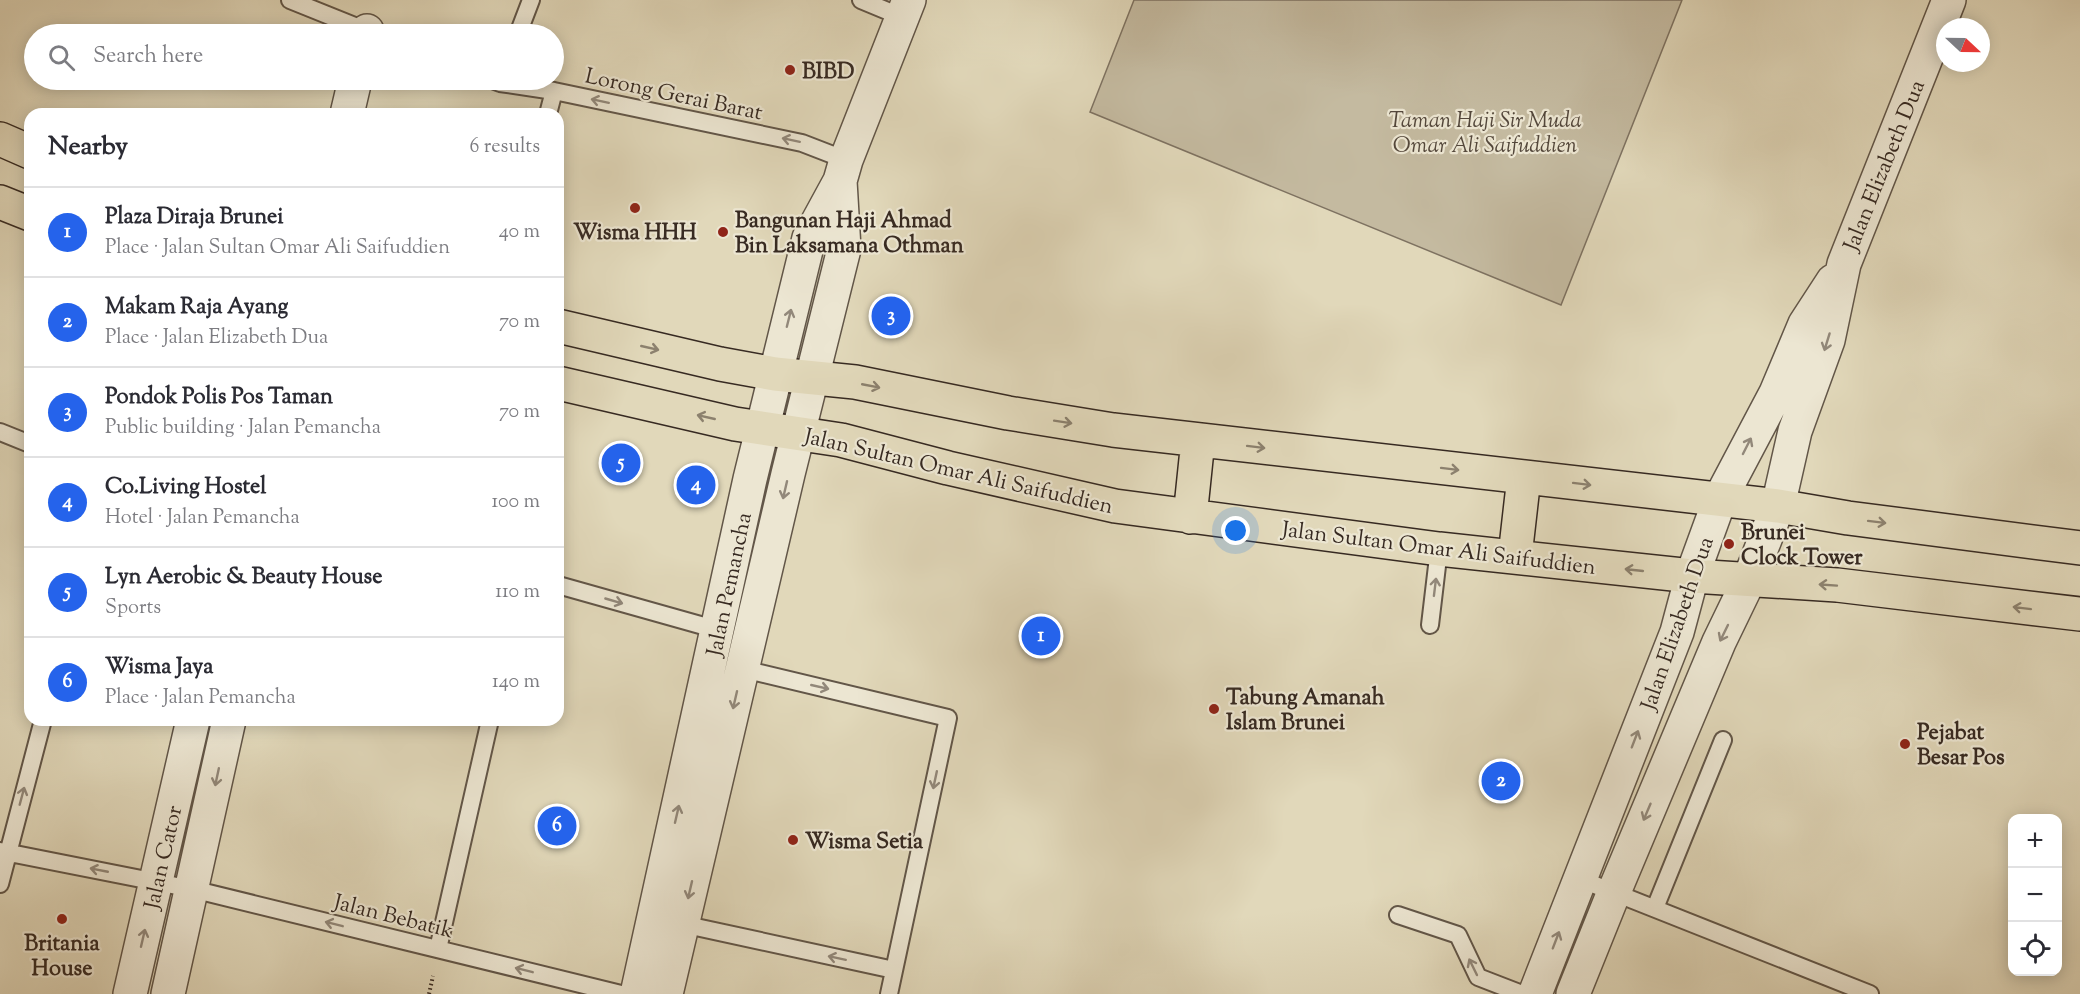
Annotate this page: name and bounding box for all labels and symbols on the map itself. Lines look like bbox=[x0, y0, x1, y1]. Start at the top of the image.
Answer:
north arrow bbox=[1936, 18, 1990, 72]
place label: BIBD bbox=[802, 57, 854, 89]
street label: Lorong Gerai Barat bbox=[582, 61, 766, 130]
marker: BIBD bbox=[783, 63, 797, 77]
street label: Jalan Elizabeth Dua bbox=[1836, 76, 1935, 257]
one-way arrow bbox=[591, 95, 610, 106]
park label: Taman Haji Sir Muda Omar Ali Saifuddien bbox=[1388, 106, 1582, 163]
one-way arrow bbox=[782, 134, 801, 146]
marker: Wisma HHH bbox=[628, 201, 642, 215]
place label: Bangunan Haji Ahmad Bin Laksamana Othman bbox=[735, 206, 964, 263]
place label: Wisma HHH bbox=[573, 218, 697, 250]
marker: Bangunan Haji Ahmad Bin Laksamana Othman bbox=[716, 225, 730, 239]
pin: 3 bbox=[872, 294, 910, 338]
one-way arrow bbox=[784, 308, 796, 327]
one-way arrow bbox=[1821, 332, 1832, 351]
one-way arrow bbox=[641, 343, 660, 355]
one-way arrow bbox=[861, 381, 881, 392]
one-way arrow bbox=[696, 410, 715, 422]
one-way arrow bbox=[1053, 417, 1072, 428]
street label: Jalan Sultan Omar Ali Saifuddien bbox=[800, 422, 1116, 524]
one-way arrow bbox=[1741, 438, 1753, 456]
pin: 5 bbox=[602, 440, 640, 486]
one-way arrow bbox=[1245, 441, 1265, 452]
pin: 4 bbox=[676, 462, 716, 508]
one-way arrow bbox=[1439, 464, 1459, 475]
one-way arrow bbox=[1571, 479, 1591, 490]
one-way arrow bbox=[778, 480, 790, 499]
street label: Jalan Pemancha bbox=[700, 510, 762, 660]
street label: Jalan Sultan Omar Ali Saifuddien bbox=[1279, 515, 1597, 585]
your location bbox=[1221, 516, 1250, 545]
one-way arrow bbox=[1867, 517, 1887, 528]
place label: Brunei Clock Tower bbox=[1741, 518, 1863, 575]
street label: Jalan Elizabeth Dua bbox=[1634, 533, 1724, 716]
marker: Brunei Clock Tower bbox=[1722, 537, 1736, 551]
one-way arrow bbox=[1625, 564, 1645, 575]
one-way arrow bbox=[1430, 578, 1441, 598]
one-way arrow bbox=[1819, 579, 1839, 590]
one-way arrow bbox=[604, 596, 623, 607]
one-way arrow bbox=[2012, 602, 2032, 613]
pin: 1 bbox=[1022, 614, 1060, 658]
one-way arrow bbox=[1717, 623, 1729, 641]
one-way arrow bbox=[810, 682, 829, 694]
place label: Tabung Amanah Islam Brunei bbox=[1226, 683, 1385, 740]
one-way arrow bbox=[729, 690, 741, 709]
marker: Tabung Amanah Islam Brunei bbox=[1207, 702, 1221, 716]
place label: Pejabat Besar Pos bbox=[1917, 718, 2005, 775]
one-way arrow bbox=[1630, 730, 1641, 748]
marker: Pejabat Besar Pos bbox=[1898, 737, 1912, 751]
pin: 2 bbox=[1482, 758, 1520, 804]
one-way arrow bbox=[210, 767, 222, 786]
one-way arrow bbox=[929, 769, 940, 789]
one-way arrow bbox=[17, 787, 29, 806]
street label: Jalan Cator bbox=[137, 803, 192, 914]
one-way arrow bbox=[1641, 803, 1652, 821]
pin: 6 bbox=[538, 804, 576, 848]
one-way arrow bbox=[672, 805, 683, 824]
place label: Wisma Setia bbox=[805, 827, 924, 859]
marker: Wisma Setia bbox=[786, 833, 800, 847]
one-way arrow bbox=[90, 864, 109, 875]
one-way arrow bbox=[684, 880, 696, 899]
street label: Jalan Bebatik bbox=[329, 887, 456, 948]
marker: Britania House bbox=[55, 912, 69, 926]
one-way arrow bbox=[325, 917, 344, 929]
one-way arrow bbox=[138, 928, 149, 948]
place label: Britania House bbox=[24, 929, 101, 986]
one-way arrow bbox=[1551, 931, 1562, 949]
one-way arrow bbox=[828, 951, 847, 963]
one-way arrow bbox=[1466, 958, 1478, 976]
one-way arrow bbox=[514, 964, 533, 976]

